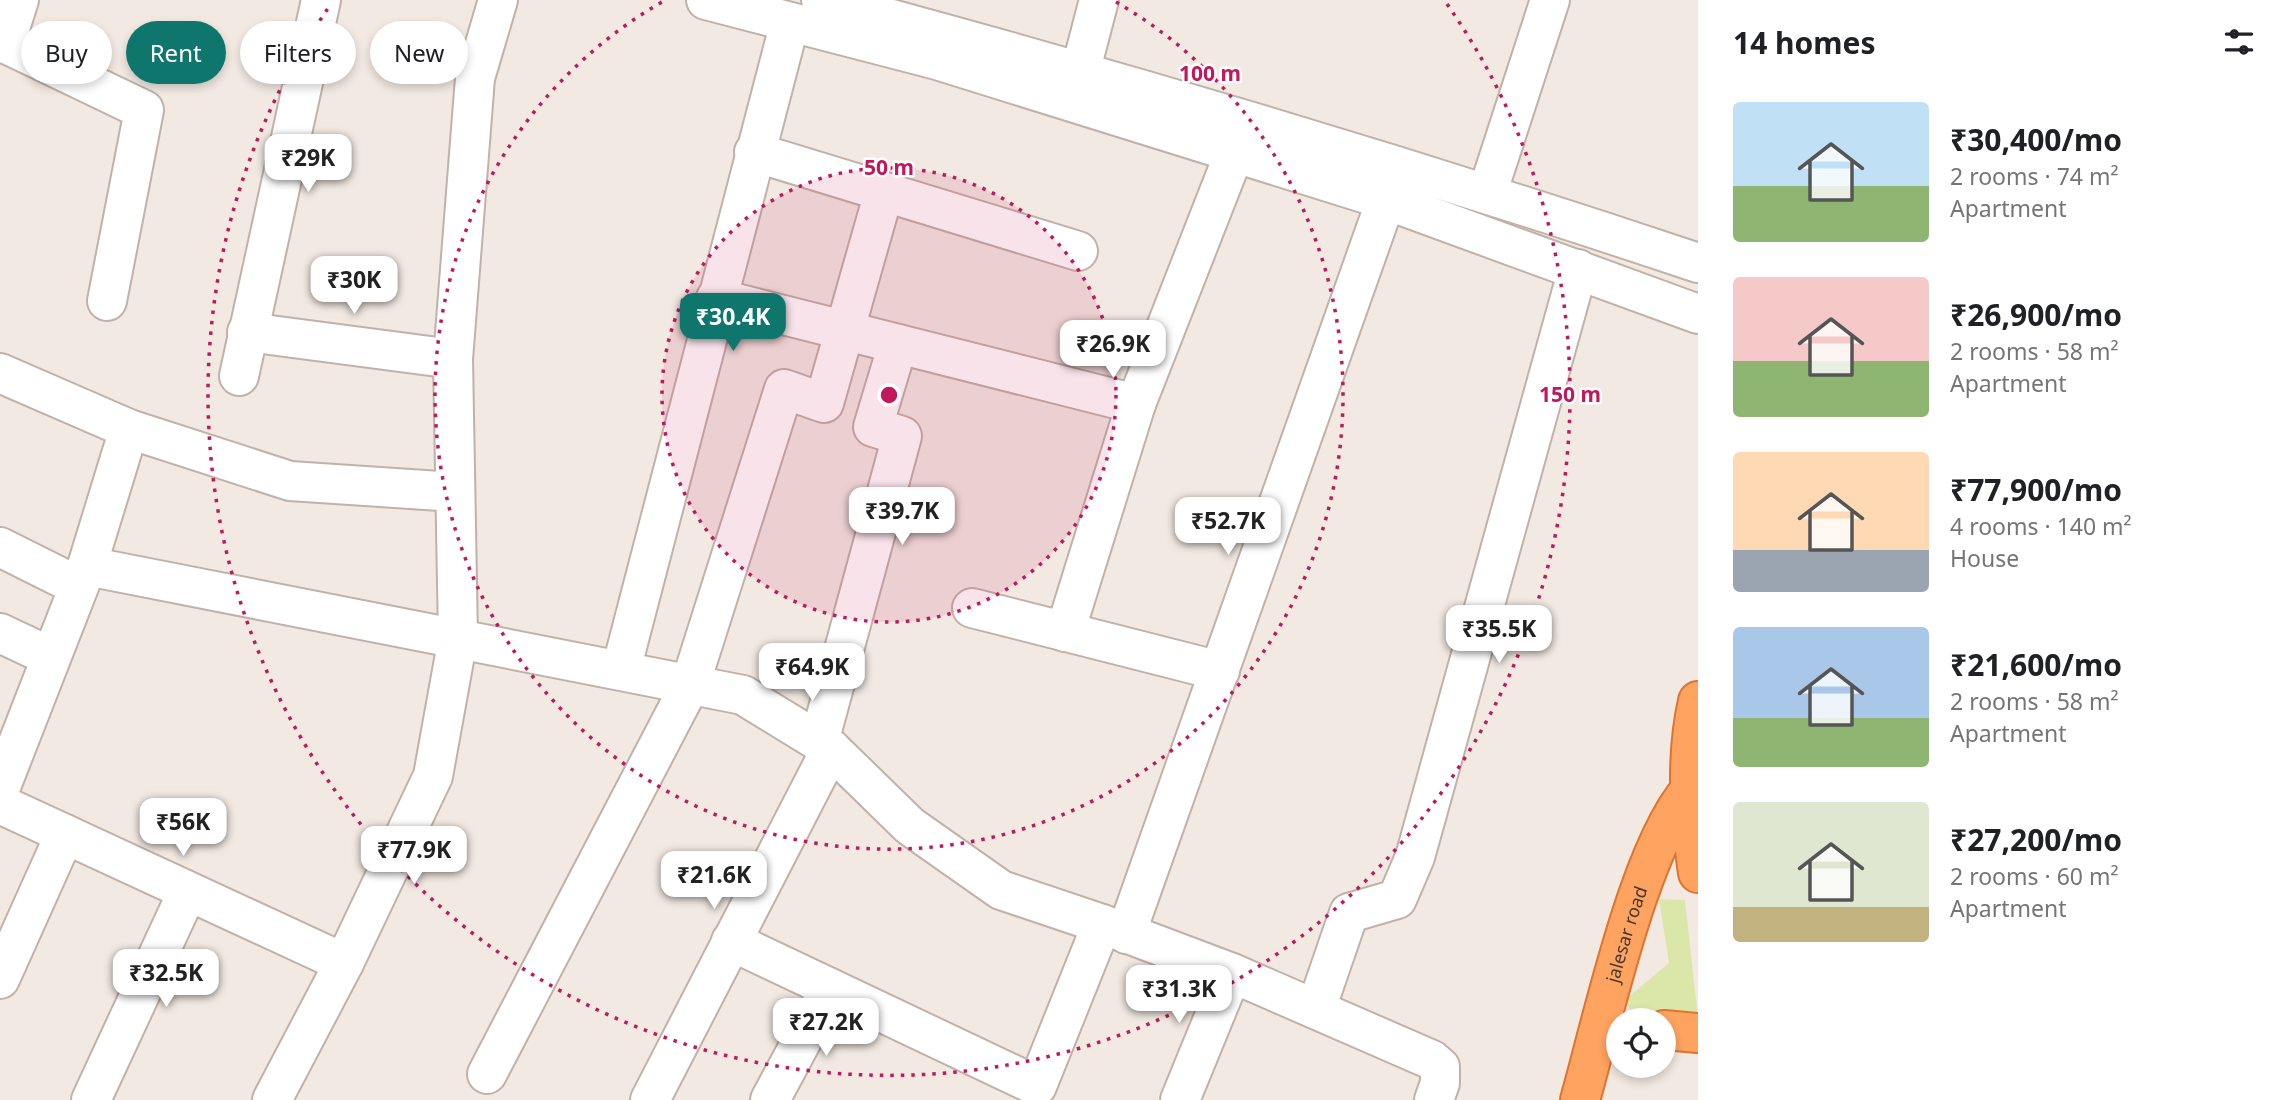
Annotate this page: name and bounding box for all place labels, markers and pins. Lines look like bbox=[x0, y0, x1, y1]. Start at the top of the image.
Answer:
pin: ₹29K bbox=[267, 134, 349, 194]
pin: ₹30K bbox=[313, 256, 395, 316]
pin: ₹30.4K bbox=[676, 294, 790, 353]
pin: ₹26.9K bbox=[1056, 320, 1170, 380]
centre of rings bbox=[877, 383, 901, 407]
pin: ₹39.7K bbox=[845, 488, 959, 547]
pin: ₹52.7K bbox=[1171, 498, 1285, 557]
pin: ₹35.5K bbox=[1442, 606, 1556, 665]
pin: ₹64.9K bbox=[755, 644, 869, 703]
pin: ₹56K bbox=[142, 798, 224, 858]
pin: ₹77.9K bbox=[357, 826, 471, 886]
pin: ₹21.6K bbox=[657, 852, 771, 911]
pin: ₹32.5K bbox=[109, 950, 223, 1009]
pin: ₹31.3K bbox=[1122, 965, 1236, 1025]
pin: ₹27.2K bbox=[769, 998, 883, 1058]

